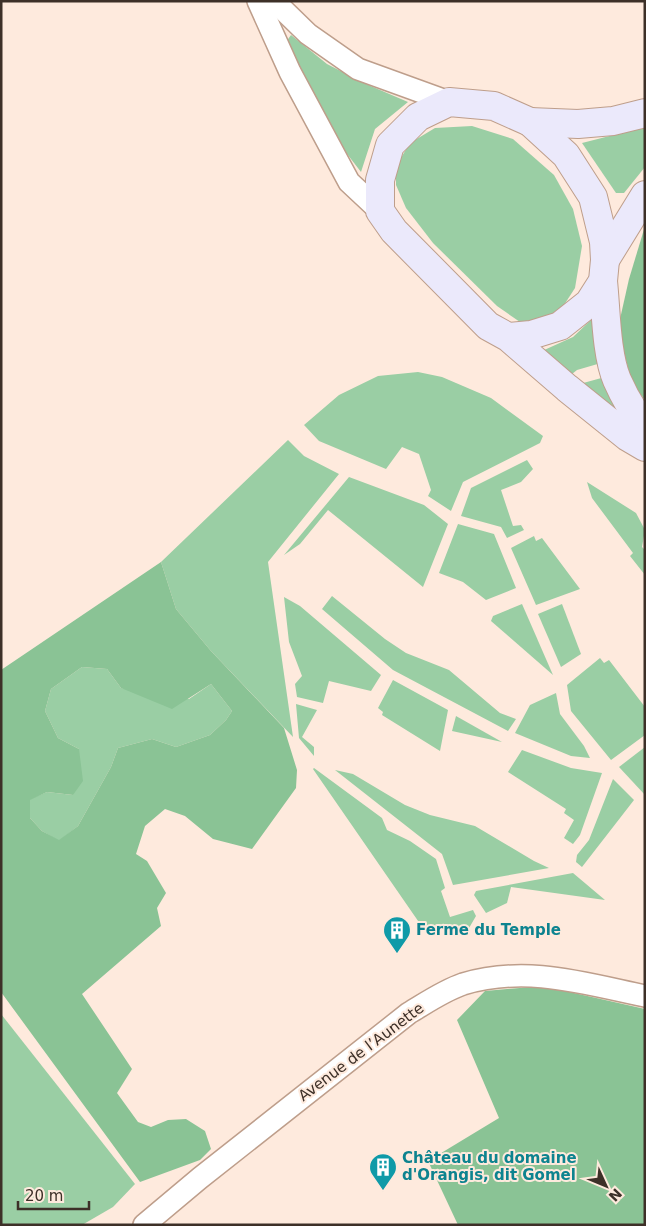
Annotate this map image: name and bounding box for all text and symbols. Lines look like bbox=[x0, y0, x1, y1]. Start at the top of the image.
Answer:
building icon: Ferme du Temple bbox=[382, 915, 412, 954]
place label: Ferme du Temple bbox=[416, 921, 561, 939]
street label: Avenue de l’Aunette bbox=[295, 999, 427, 1105]
place label: Château du domaine d'Orangis, dit Gomel bbox=[402, 1149, 577, 1184]
building icon: Château du domaine d'Orangis, dit Gomel bbox=[368, 1152, 398, 1191]
north arrow bbox=[581, 1161, 631, 1211]
scale bar bbox=[18, 1178, 89, 1210]
text: N bbox=[606, 1185, 625, 1205]
text: 20 m bbox=[25, 1187, 63, 1205]

